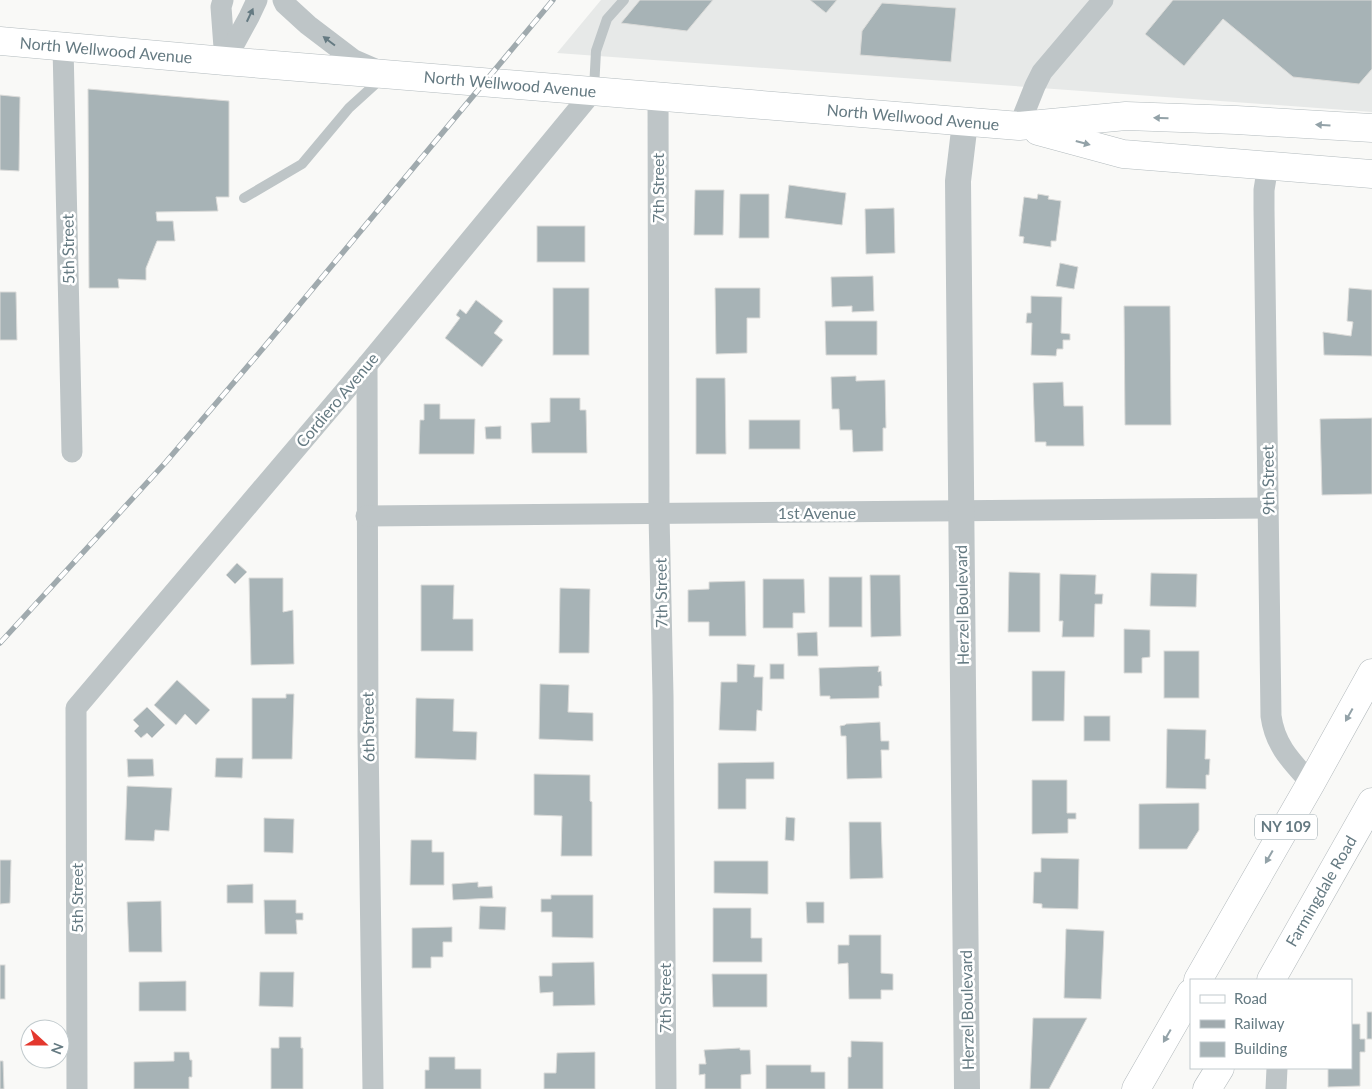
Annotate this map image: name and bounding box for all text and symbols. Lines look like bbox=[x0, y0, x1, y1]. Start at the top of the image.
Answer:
one-way arrow bbox=[246, 8, 254, 23]
street label: North Wellwood Avenue bbox=[19, 32, 193, 67]
one-way arrow bbox=[322, 36, 336, 46]
street label: North Wellwood Avenue bbox=[423, 66, 597, 101]
street label: North Wellwood Avenue bbox=[826, 99, 1000, 134]
one-way arrow bbox=[1153, 113, 1169, 121]
one-way arrow bbox=[1315, 120, 1331, 128]
one-way arrow bbox=[1076, 139, 1091, 147]
street label: 7th Street bbox=[648, 153, 667, 223]
street label: 5th Street bbox=[57, 214, 78, 284]
street label: Cordiero Avenue bbox=[292, 349, 382, 451]
street label: 9th Street bbox=[1257, 445, 1278, 515]
street label: 1st Avenue bbox=[778, 503, 856, 522]
street label: Herzel Boulevard bbox=[951, 545, 972, 665]
street label: 7th Street bbox=[650, 558, 671, 628]
street label: 6th Street bbox=[357, 692, 378, 762]
one-way arrow bbox=[1344, 709, 1353, 722]
road number: NY 109 bbox=[1255, 814, 1317, 840]
street label: Farmingdale Road bbox=[1281, 832, 1360, 949]
one-way arrow bbox=[1265, 850, 1273, 864]
street label: 5th Street bbox=[67, 863, 86, 933]
street label: Herzel Boulevard bbox=[956, 950, 977, 1070]
street label: 7th Street bbox=[655, 963, 674, 1033]
legend bbox=[1190, 979, 1352, 1069]
text: Road bbox=[1234, 989, 1267, 1007]
text: Railway bbox=[1234, 1014, 1285, 1032]
north arrow bbox=[20, 1019, 70, 1069]
one-way arrow bbox=[1162, 1029, 1171, 1042]
text: Building bbox=[1234, 1039, 1287, 1057]
text: N bbox=[48, 1041, 67, 1057]

